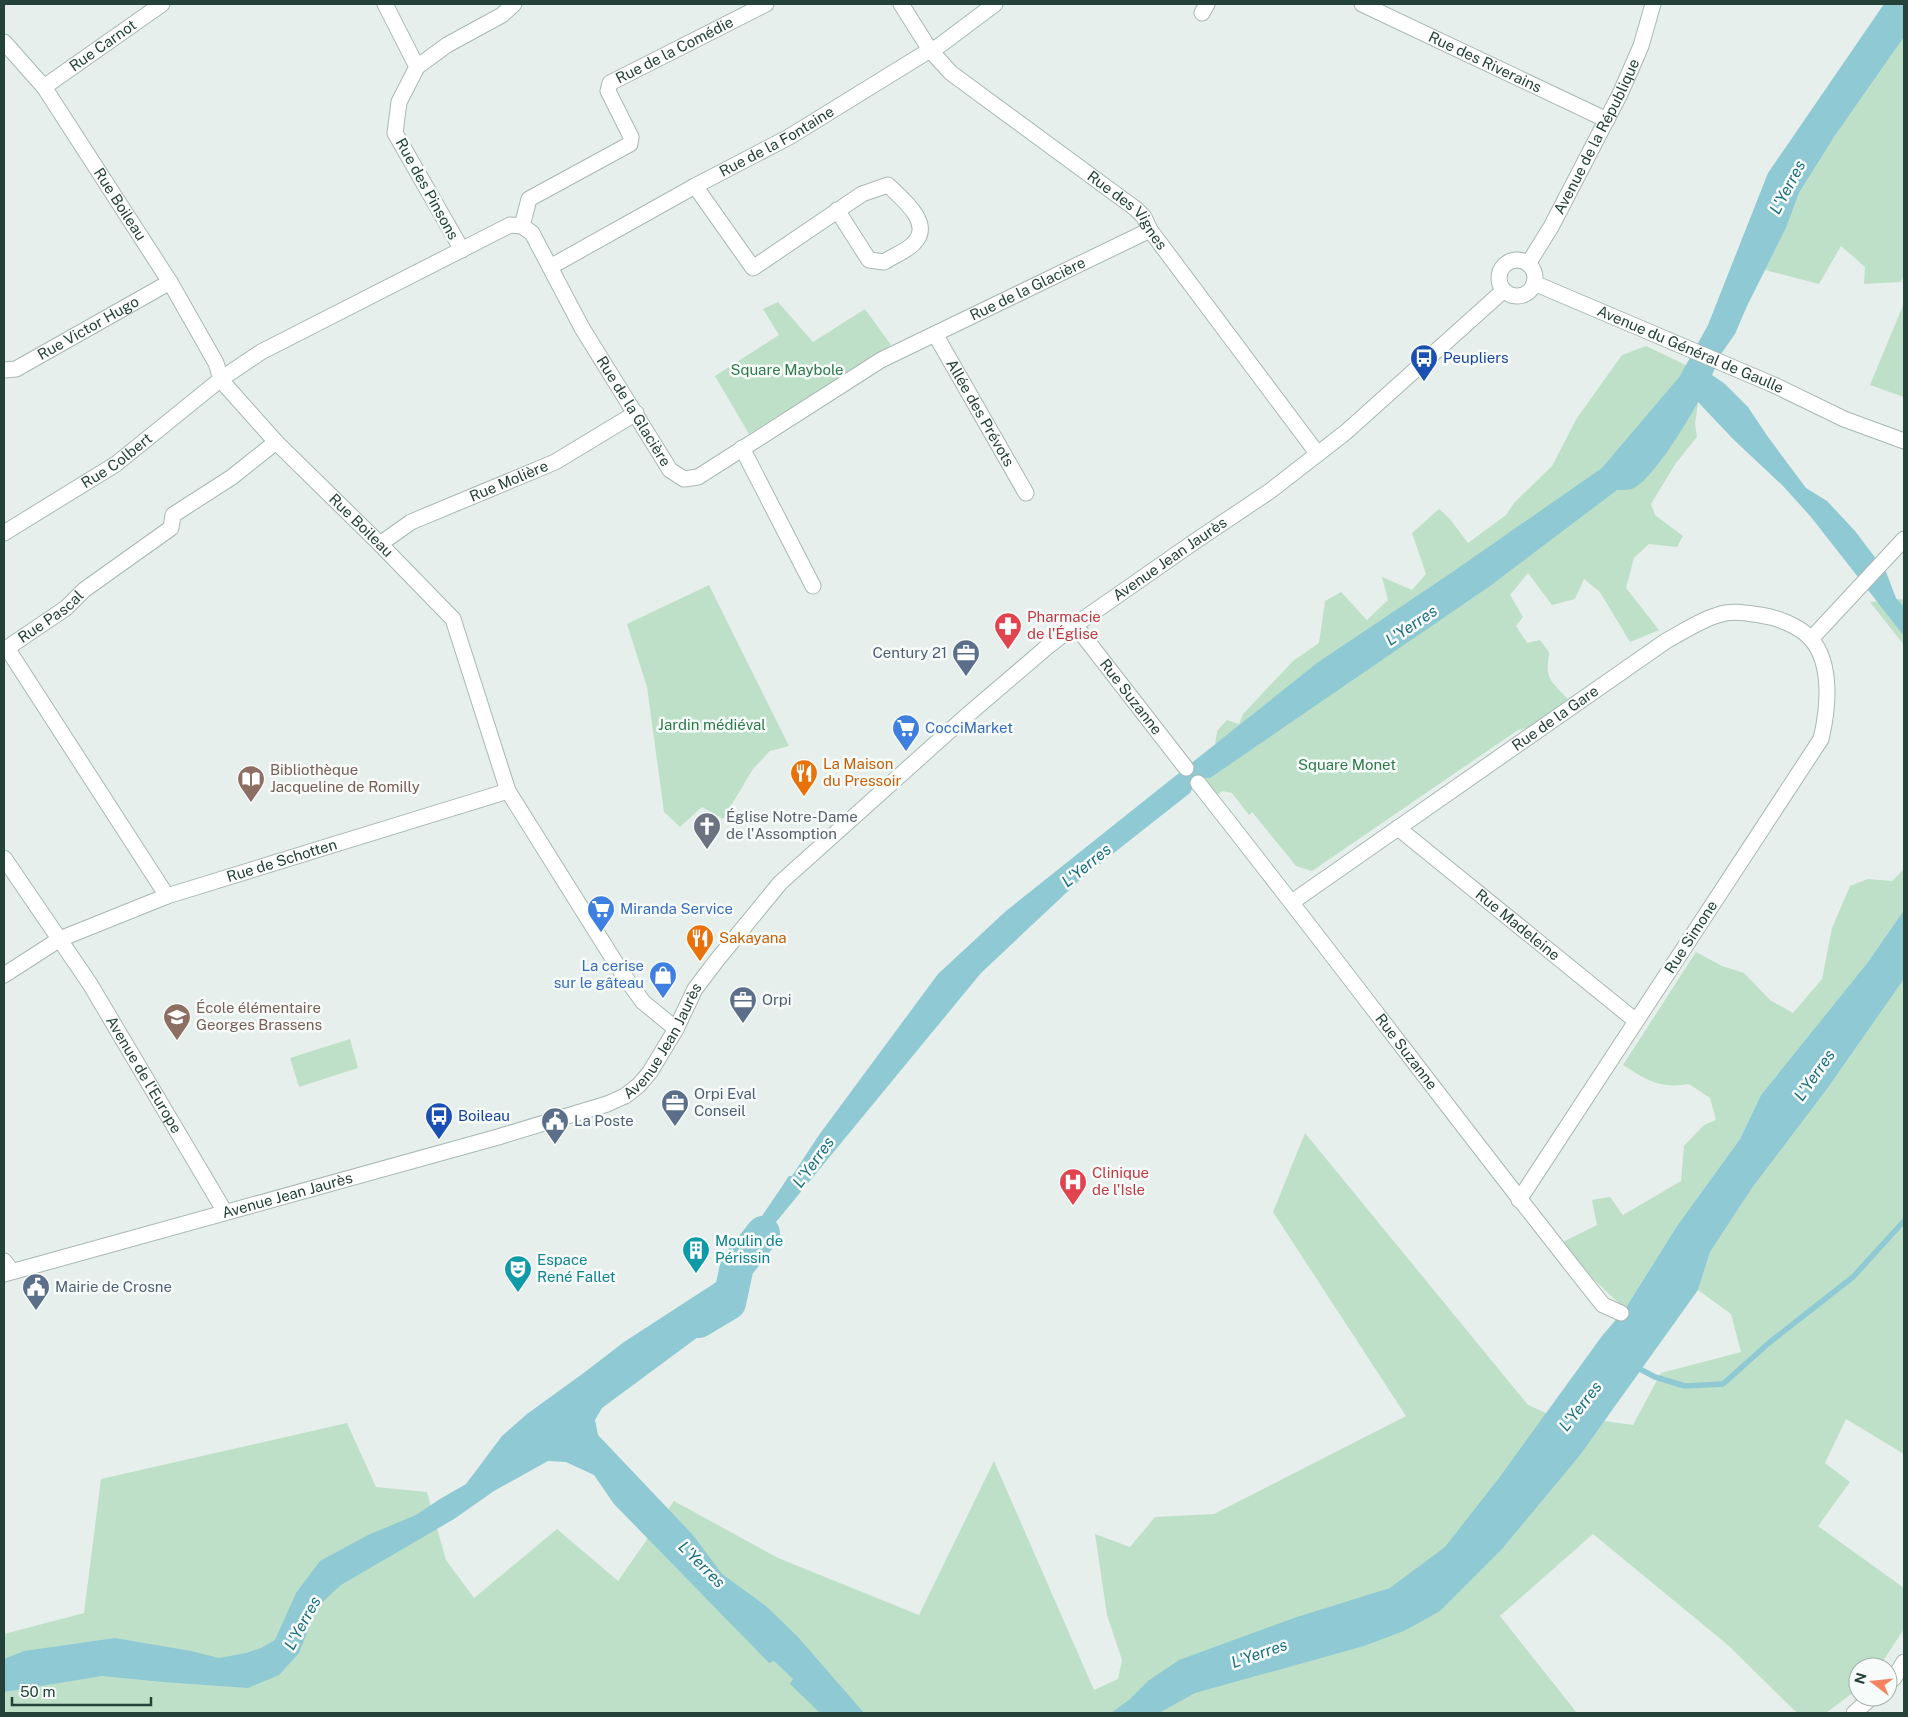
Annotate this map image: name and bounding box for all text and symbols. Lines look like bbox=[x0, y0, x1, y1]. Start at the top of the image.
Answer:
street label: Rue de la Comédie bbox=[613, 13, 736, 87]
street label: Rue Carnot bbox=[66, 16, 139, 75]
street label: Rue des Riverains bbox=[1426, 28, 1544, 96]
street label: Avenue de la République bbox=[1550, 56, 1642, 217]
street label: Rue de la Fontaine bbox=[716, 102, 837, 180]
street label: Rue des Pinsons bbox=[393, 135, 462, 242]
water label: L'Yerres bbox=[1765, 157, 1810, 217]
street label: Rue Boileau bbox=[91, 165, 150, 244]
street label: Rue des Vignes bbox=[1084, 167, 1171, 253]
street label: Rue de la Glacière bbox=[967, 254, 1088, 324]
street label: Rue Victor Hugo bbox=[34, 292, 142, 363]
street label: Avenue du Général de Gaulle bbox=[1595, 302, 1787, 396]
bus stop icon: Peupliers bbox=[1409, 343, 1439, 382]
place label: Peupliers bbox=[1443, 349, 1509, 366]
street label: Rue de la Glacière bbox=[594, 353, 675, 469]
street label: Allée des Prévots bbox=[943, 356, 1018, 469]
park label: Square Maybole bbox=[730, 361, 844, 378]
street label: Rue Colbert bbox=[78, 429, 155, 491]
street label: Rue Molière bbox=[467, 457, 550, 505]
street label: Rue Boileau bbox=[326, 490, 397, 560]
street label: Avenue Jean Jaurès bbox=[1109, 513, 1230, 604]
street label: Rue Pascal bbox=[15, 587, 87, 646]
water label: L'Yerres bbox=[1382, 601, 1441, 650]
place label: Pharmacie de l'Église bbox=[1027, 608, 1101, 642]
pharmacy icon: Pharmacie de l'Église bbox=[993, 611, 1023, 650]
office icon: Century 21 bbox=[951, 638, 981, 677]
place label: Century 21 bbox=[873, 644, 947, 661]
street label: Rue Suzanne bbox=[1097, 655, 1166, 738]
street label: Rue de la Gare bbox=[1508, 682, 1601, 754]
supermarket icon: CocciMarket bbox=[891, 713, 921, 752]
park label: Jardin médiéval bbox=[658, 716, 766, 733]
place label: CocciMarket bbox=[925, 719, 1013, 736]
place label: La Maison du Pressoir bbox=[823, 755, 901, 789]
park label: Square Monet bbox=[1298, 756, 1396, 773]
restaurant icon: La Maison du Pressoir bbox=[789, 758, 819, 797]
place label: Bibliothèque Jacqueline de Romilly bbox=[270, 761, 420, 795]
library icon: Bibliothèque Jacqueline de Romilly bbox=[236, 764, 266, 803]
place label: Église Notre-Dame de l'Assomption bbox=[726, 808, 858, 842]
church icon: Église Notre-Dame de l'Assomption bbox=[692, 811, 722, 850]
street label: Rue de Schotten bbox=[224, 835, 339, 885]
water label: L'Yerres bbox=[1058, 840, 1115, 891]
street label: Rue Madeleine bbox=[1472, 885, 1563, 964]
supermarket icon: Miranda Service bbox=[586, 894, 616, 933]
street label: Rue Simone bbox=[1661, 897, 1720, 976]
place label: Miranda Service bbox=[620, 900, 733, 917]
restaurant icon: Sakayana bbox=[685, 923, 715, 962]
place label: Sakayana bbox=[719, 929, 787, 946]
place label: La cerise sur le gâteau bbox=[554, 957, 644, 991]
shop icon: La cerise sur le gâteau bbox=[648, 960, 678, 999]
street label: Avenue Jean Jaurès bbox=[620, 979, 705, 1102]
office icon: Orpi bbox=[728, 985, 758, 1024]
place label: Orpi bbox=[762, 991, 791, 1008]
place label: École élémentaire Georges Brassens bbox=[196, 999, 322, 1033]
school or university icon: École élémentaire Georges Brassens bbox=[162, 1002, 192, 1041]
street label: Rue Suzanne bbox=[1372, 1010, 1441, 1093]
street label: Avenue de l'Europe bbox=[103, 1013, 185, 1136]
water label: L'Yerres bbox=[1790, 1046, 1839, 1105]
place label: Orpi Eval Conseil bbox=[694, 1085, 756, 1119]
office icon: Orpi Eval Conseil bbox=[660, 1088, 690, 1127]
bus stop icon: Boileau bbox=[424, 1101, 454, 1140]
public building icon: La Poste bbox=[540, 1106, 570, 1145]
place label: Boileau bbox=[458, 1107, 510, 1124]
place label: La Poste bbox=[574, 1112, 634, 1129]
water label: L'Yerres bbox=[789, 1133, 838, 1191]
place label: Clinique de l'Isle bbox=[1092, 1164, 1149, 1198]
hospital icon: Clinique de l'Isle bbox=[1058, 1167, 1088, 1206]
street label: Avenue Jean Jaurès bbox=[220, 1169, 354, 1221]
place label: Moulin de Périssin bbox=[715, 1232, 783, 1266]
building icon: Moulin de Périssin bbox=[681, 1235, 711, 1274]
place label: Espace René Fallet bbox=[537, 1251, 616, 1285]
theatre icon: Espace René Fallet bbox=[503, 1254, 533, 1293]
public building icon: Mairie de Crosne bbox=[21, 1272, 51, 1311]
place label: Mairie de Crosne bbox=[55, 1278, 172, 1295]
water label: L'Yerres bbox=[1555, 1377, 1606, 1435]
water label: L'Yerres bbox=[674, 1537, 729, 1592]
water label: L'Yerres bbox=[280, 1593, 325, 1653]
water label: L'Yerres bbox=[1229, 1635, 1290, 1672]
north arrow bbox=[1848, 1657, 1898, 1707]
text: N bbox=[1851, 1671, 1870, 1686]
scale bar bbox=[12, 1674, 151, 1706]
text: 50 m bbox=[20, 1683, 55, 1700]

